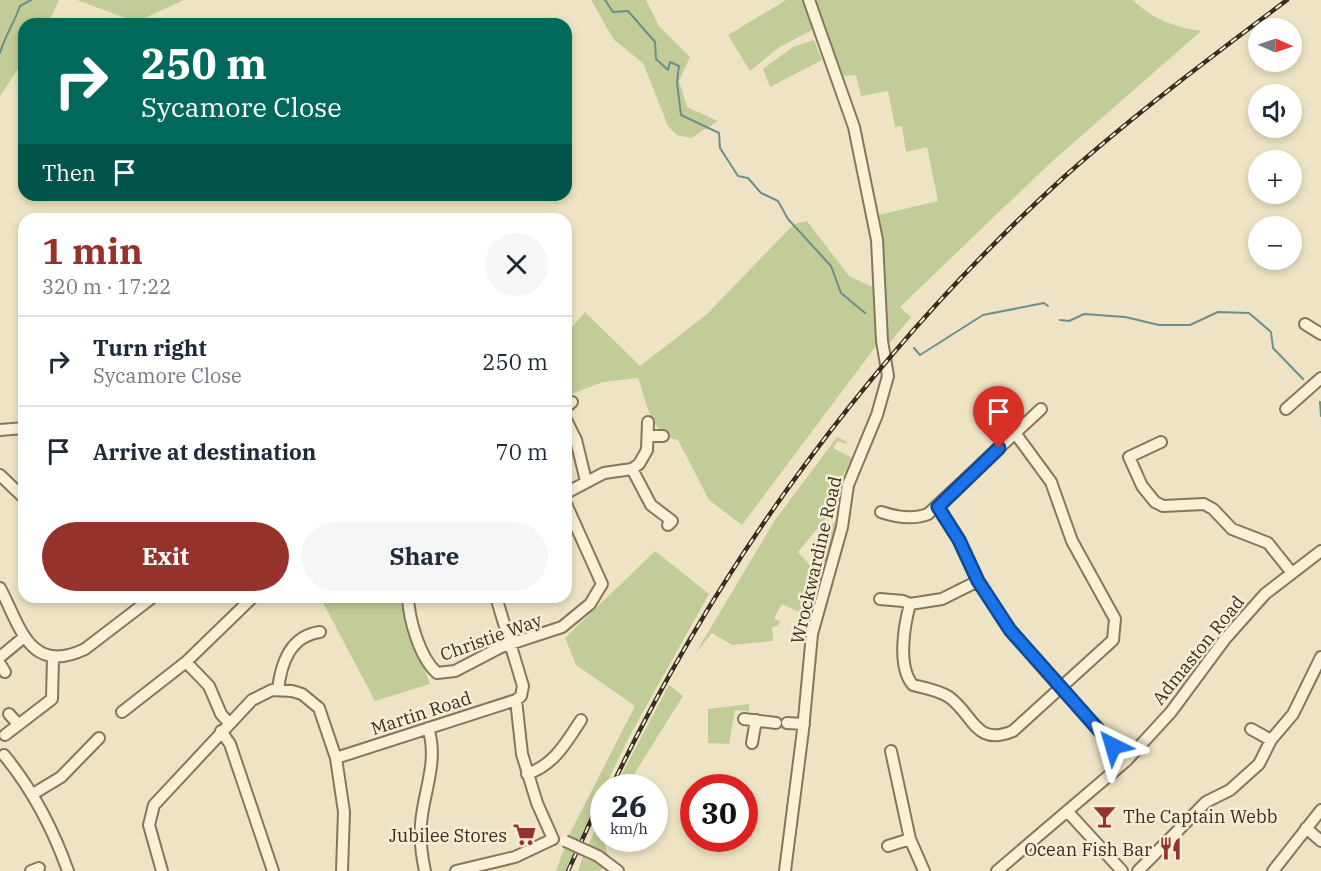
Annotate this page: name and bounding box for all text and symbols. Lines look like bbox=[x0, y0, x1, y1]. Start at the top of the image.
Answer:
north arrow bbox=[1248, 18, 1302, 72]
map controls bbox=[1248, 18, 1302, 270]
text: 250 m bbox=[141, 36, 267, 91]
icon: right bbox=[42, 42, 120, 120]
button: sound bbox=[1248, 84, 1302, 138]
text: Sycamore Close bbox=[141, 89, 342, 124]
button: + bbox=[1248, 150, 1302, 204]
icon: arrive bbox=[108, 156, 141, 189]
text: Then bbox=[42, 158, 96, 187]
button: − bbox=[1248, 216, 1302, 270]
text: 1 min bbox=[42, 227, 143, 274]
button: close bbox=[485, 233, 548, 296]
text: 320 m · 17:22 bbox=[42, 273, 171, 300]
text: Turn right bbox=[93, 333, 207, 362]
icon: right bbox=[42, 345, 75, 378]
text: 250 m bbox=[482, 347, 548, 376]
text: Sycamore Close bbox=[93, 362, 242, 389]
pin bbox=[973, 386, 1024, 448]
icon: arrive bbox=[982, 395, 1015, 428]
icon: arrive bbox=[42, 435, 75, 468]
text: Arrive at destination bbox=[93, 437, 316, 466]
text: 70 m bbox=[496, 437, 548, 466]
street label: Wrockwardine Road bbox=[786, 474, 847, 646]
button: Exit bbox=[42, 522, 289, 591]
button: Share bbox=[301, 522, 548, 591]
street label: Admaston Road bbox=[1147, 591, 1249, 709]
street label: Christie Way bbox=[437, 608, 545, 666]
street label: Martin Road bbox=[368, 686, 474, 740]
position arrow bbox=[1081, 714, 1145, 778]
speed limit sign: 30 bbox=[680, 774, 758, 852]
text: 26 bbox=[611, 786, 647, 825]
bar icon: The Captain Webb bbox=[1092, 803, 1118, 829]
place label: The Captain Webb bbox=[1123, 805, 1277, 828]
text: km/h bbox=[610, 819, 648, 838]
supermarket icon: Jubilee Stores bbox=[512, 822, 538, 848]
place label: Jubilee Stores bbox=[389, 824, 507, 847]
restaurant icon: Ocean Fish Bar bbox=[1157, 836, 1183, 862]
place label: Ocean Fish Bar bbox=[1024, 838, 1152, 861]

